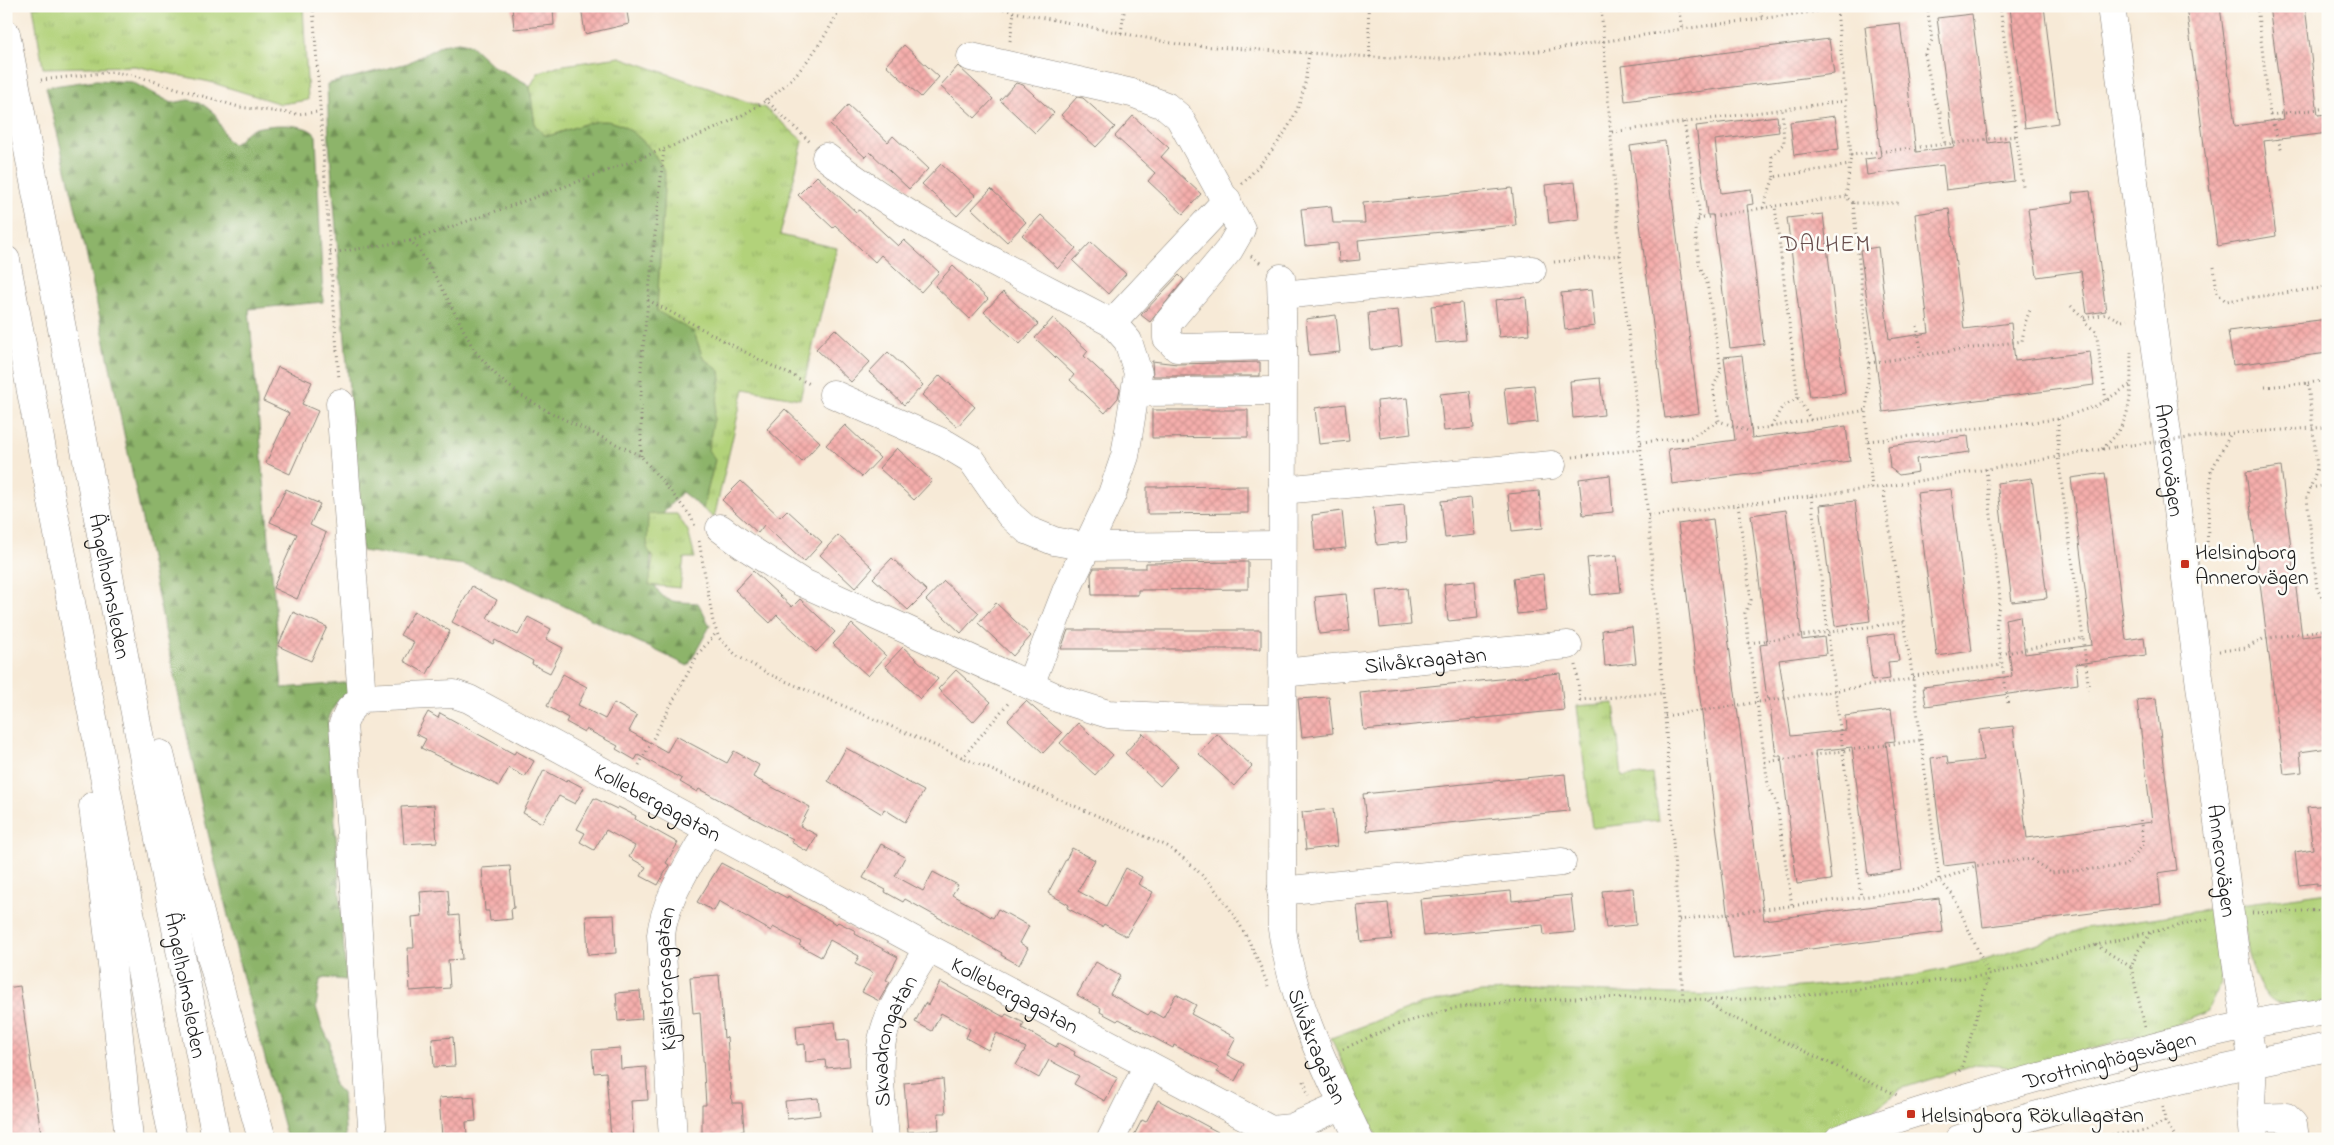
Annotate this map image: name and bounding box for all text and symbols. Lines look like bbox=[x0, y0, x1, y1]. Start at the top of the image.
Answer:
district label: DALHEM bbox=[1780, 228, 1871, 263]
street label: Annerovägen bbox=[2144, 402, 2191, 519]
street label: Ängelholmsleden bbox=[78, 511, 137, 662]
place label: Helsingborg Annerovägen bbox=[2195, 538, 2309, 596]
marker: Helsingborg Annerovägen bbox=[2179, 558, 2191, 570]
street label: Silvåkragatan bbox=[1363, 640, 1488, 684]
street label: Kollebergagatan bbox=[587, 757, 726, 852]
street label: Annerovägen bbox=[2197, 803, 2243, 920]
street label: Kjällstorpsgatan bbox=[648, 902, 687, 1052]
street label: Ängelholmsleden bbox=[154, 910, 213, 1061]
street label: Kollebergagatan bbox=[944, 950, 1084, 1044]
street label: Skvadrongatan bbox=[867, 969, 927, 1108]
street label: Silvåkragatan bbox=[1278, 985, 1354, 1111]
street label: Drottninghögsvägen bbox=[2019, 1024, 2200, 1100]
place label: Helsingborg Rökullagatan bbox=[1921, 1101, 2144, 1134]
marker: Helsingborg Rökullagatan bbox=[1905, 1108, 1917, 1120]

